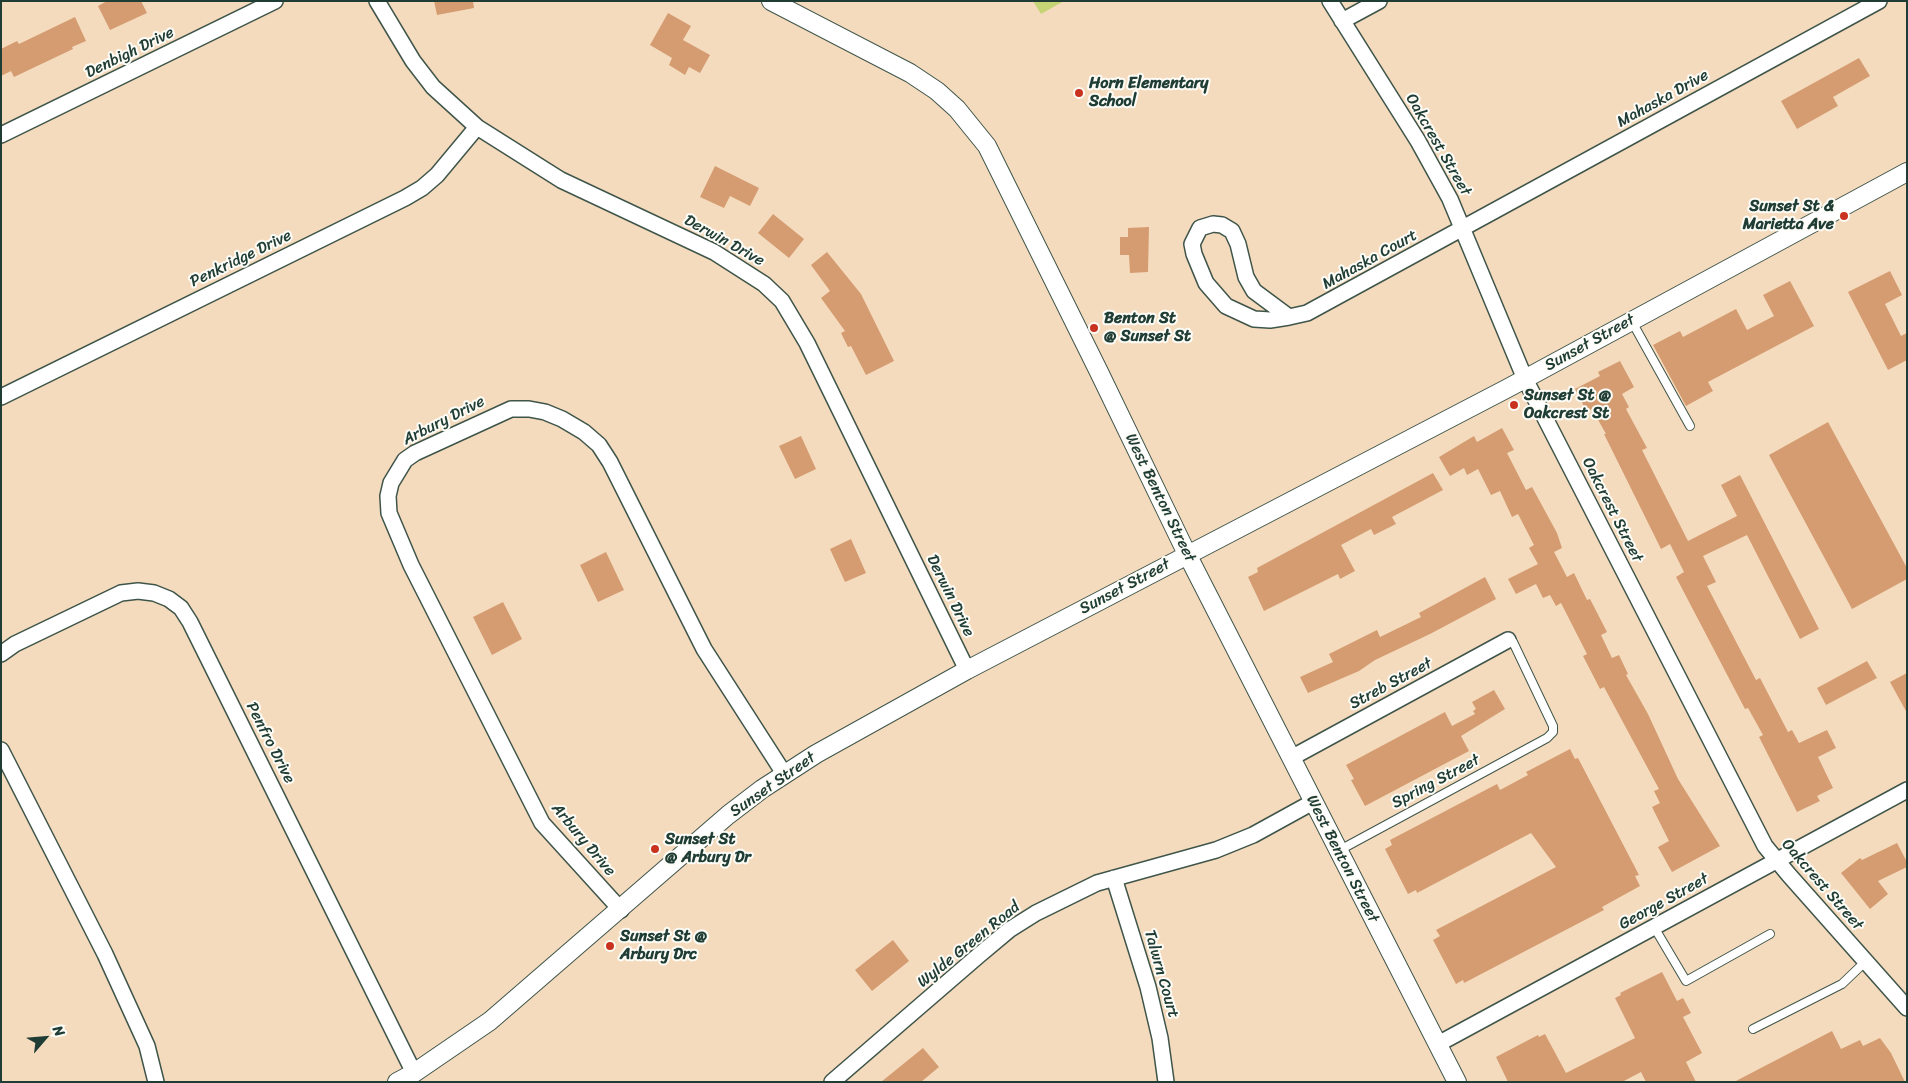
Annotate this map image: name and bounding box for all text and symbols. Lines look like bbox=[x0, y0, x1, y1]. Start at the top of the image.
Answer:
street label: Denbigh Drive bbox=[83, 23, 177, 83]
street label: Mahaska Drive bbox=[1614, 66, 1712, 132]
place label: Horn Elementary School bbox=[1089, 74, 1208, 112]
marker: Horn Elementary School bbox=[1073, 87, 1085, 99]
street label: Oakcrest Street bbox=[1401, 91, 1475, 199]
place label: Sunset St & Marietta Ave bbox=[1743, 197, 1834, 235]
marker: Sunset St & Marietta Ave bbox=[1838, 210, 1850, 222]
street label: Derwin Drive bbox=[680, 211, 768, 271]
street label: Penkridge Drive bbox=[187, 226, 295, 292]
street label: Mahaska Court bbox=[1319, 226, 1421, 294]
place label: Benton St @ Sunset St bbox=[1104, 309, 1191, 347]
street label: Sunset Street bbox=[1542, 310, 1638, 376]
marker: Benton St @ Sunset St bbox=[1088, 322, 1100, 334]
place label: Sunset St @ Oakcrest St bbox=[1524, 386, 1611, 424]
street label: Arbury Drive bbox=[400, 392, 488, 450]
marker: Sunset St @ Oakcrest St bbox=[1508, 399, 1520, 411]
street label: West Benton Street bbox=[1121, 431, 1199, 565]
street label: Oakcrest Street bbox=[1577, 455, 1647, 565]
street label: Derwin Drive bbox=[922, 552, 978, 640]
street label: Sunset Street bbox=[1076, 555, 1174, 619]
street label: Streb Street bbox=[1346, 654, 1436, 714]
street label: Penfro Drive bbox=[241, 699, 299, 787]
street label: Sunset Street bbox=[727, 748, 819, 822]
street label: Spring Street bbox=[1389, 751, 1483, 813]
street label: West Benton Street bbox=[1302, 792, 1382, 926]
street label: Arbury Drive bbox=[547, 800, 619, 880]
place label: Sunset St @ Arbury Dr bbox=[665, 830, 751, 868]
street label: Oakcrest Street bbox=[1777, 835, 1867, 935]
marker: Sunset St @ Arbury Dr bbox=[649, 843, 661, 855]
street label: George Street bbox=[1616, 870, 1712, 934]
street label: Wylde Green Road bbox=[914, 898, 1024, 992]
place label: Sunset St @ Arbury Drc bbox=[620, 927, 707, 965]
street label: Talwrn Court bbox=[1139, 928, 1183, 1020]
marker: Sunset St @ Arbury Drc bbox=[604, 940, 616, 952]
north arrow bbox=[20, 1013, 70, 1063]
text: N bbox=[45, 1021, 72, 1041]

